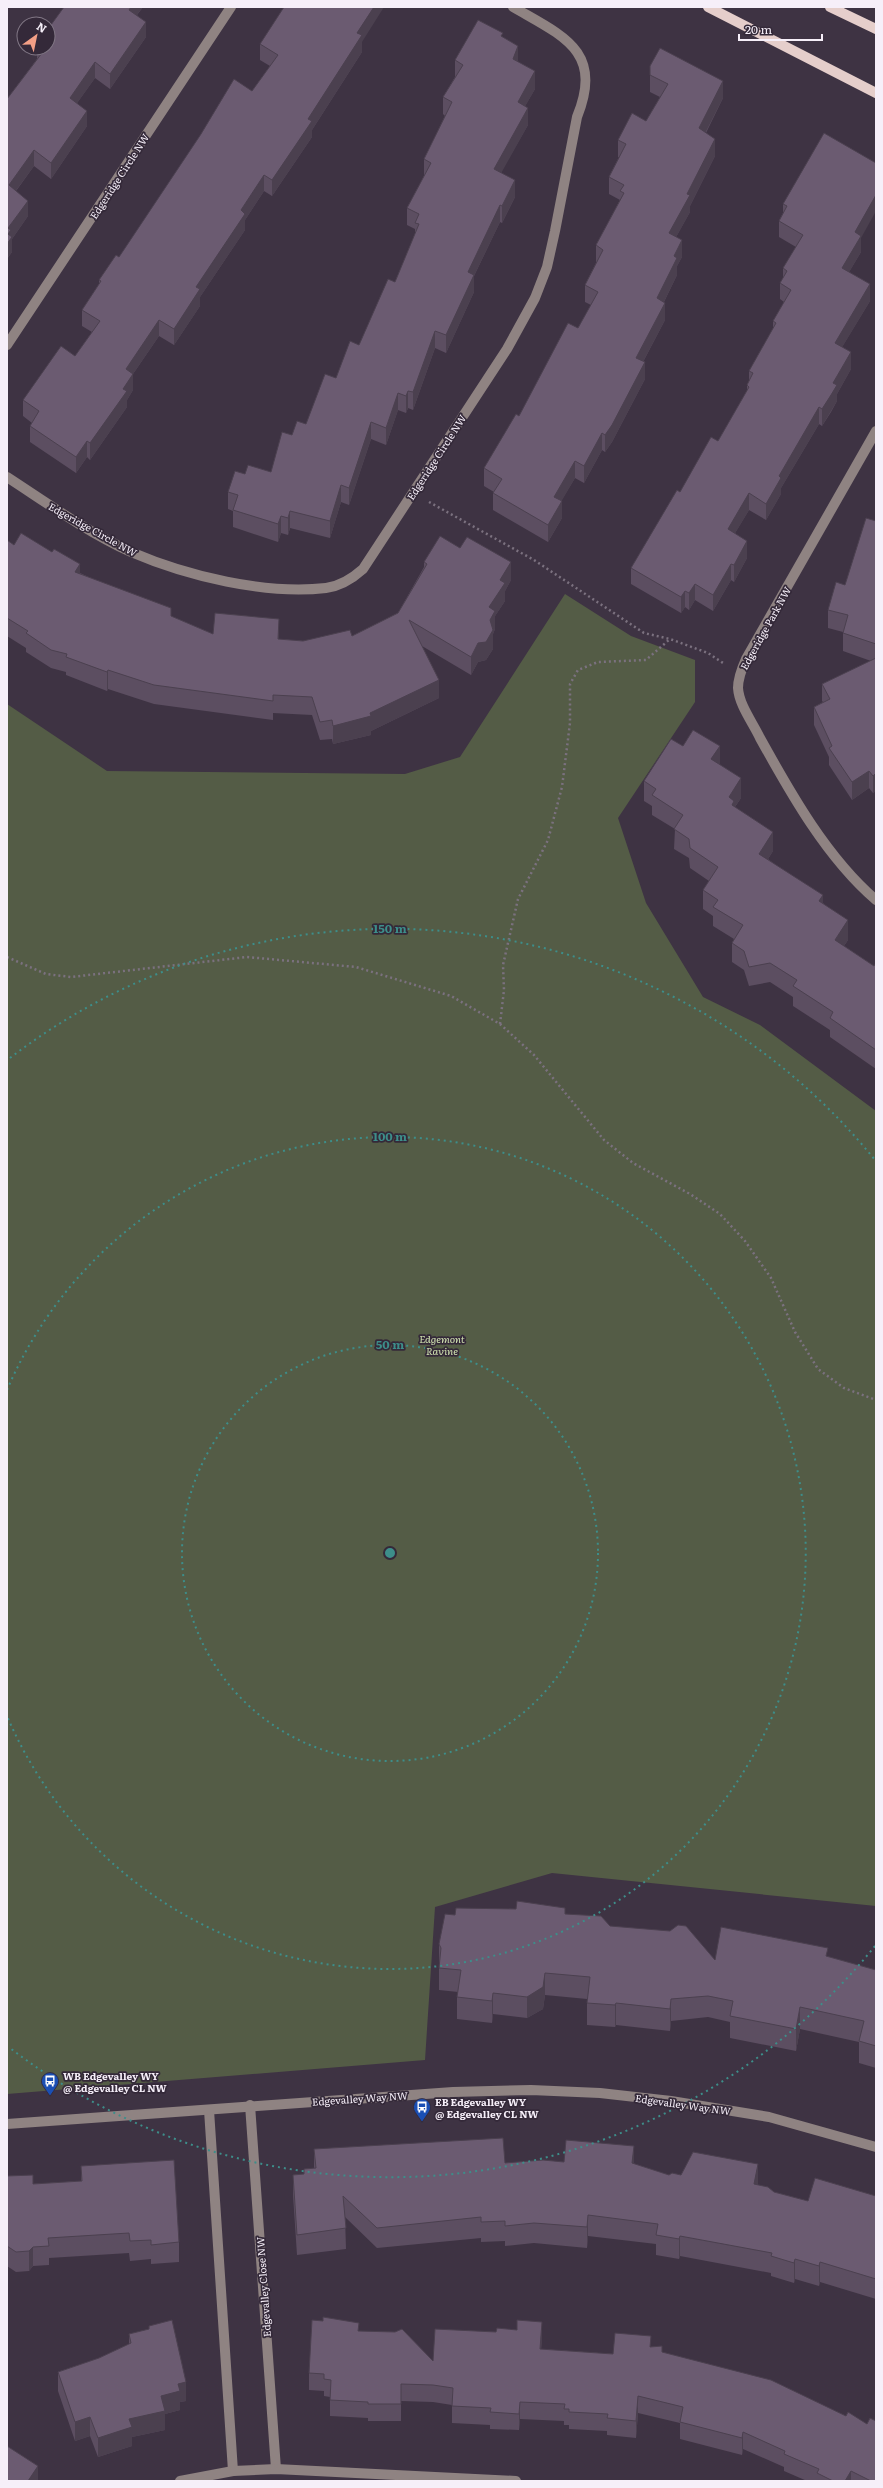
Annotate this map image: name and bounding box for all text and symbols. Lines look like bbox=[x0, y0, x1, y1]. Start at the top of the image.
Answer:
north arrow bbox=[16, 16, 56, 56]
scale bar bbox=[739, 16, 822, 42]
text: N bbox=[34, 18, 50, 36]
text: 20 m bbox=[745, 20, 772, 38]
street label: Edgeridge Circle NW bbox=[86, 130, 152, 222]
street label: Edgeridge Circle NW bbox=[403, 411, 469, 503]
street label: Edgeridge Circle NW bbox=[46, 498, 140, 560]
street label: Edgeridge Park NW bbox=[736, 584, 794, 672]
text: 150 m bbox=[373, 919, 407, 937]
text: 100 m bbox=[373, 1127, 407, 1145]
park label: Edgemont Ravine bbox=[419, 1331, 465, 1358]
text: 50 m bbox=[376, 1335, 404, 1353]
centre of rings bbox=[383, 1546, 397, 1560]
place label: WB Edgevalley WY @ Edgevalley CL NW bbox=[63, 2068, 167, 2095]
bus stop icon: WB Edgevalley WY @ Edgevalley CL NW bbox=[40, 2071, 60, 2096]
street label: Edgevalley Way NW bbox=[312, 2087, 409, 2109]
street label: Edgevalley Way NW bbox=[634, 2090, 732, 2118]
place label: EB Edgevalley WY @ Edgevalley CL NW bbox=[435, 2094, 539, 2121]
bus stop icon: EB Edgevalley WY @ Edgevalley CL NW bbox=[412, 2097, 432, 2122]
street label: Edgevalley Close NW bbox=[252, 2236, 274, 2338]

